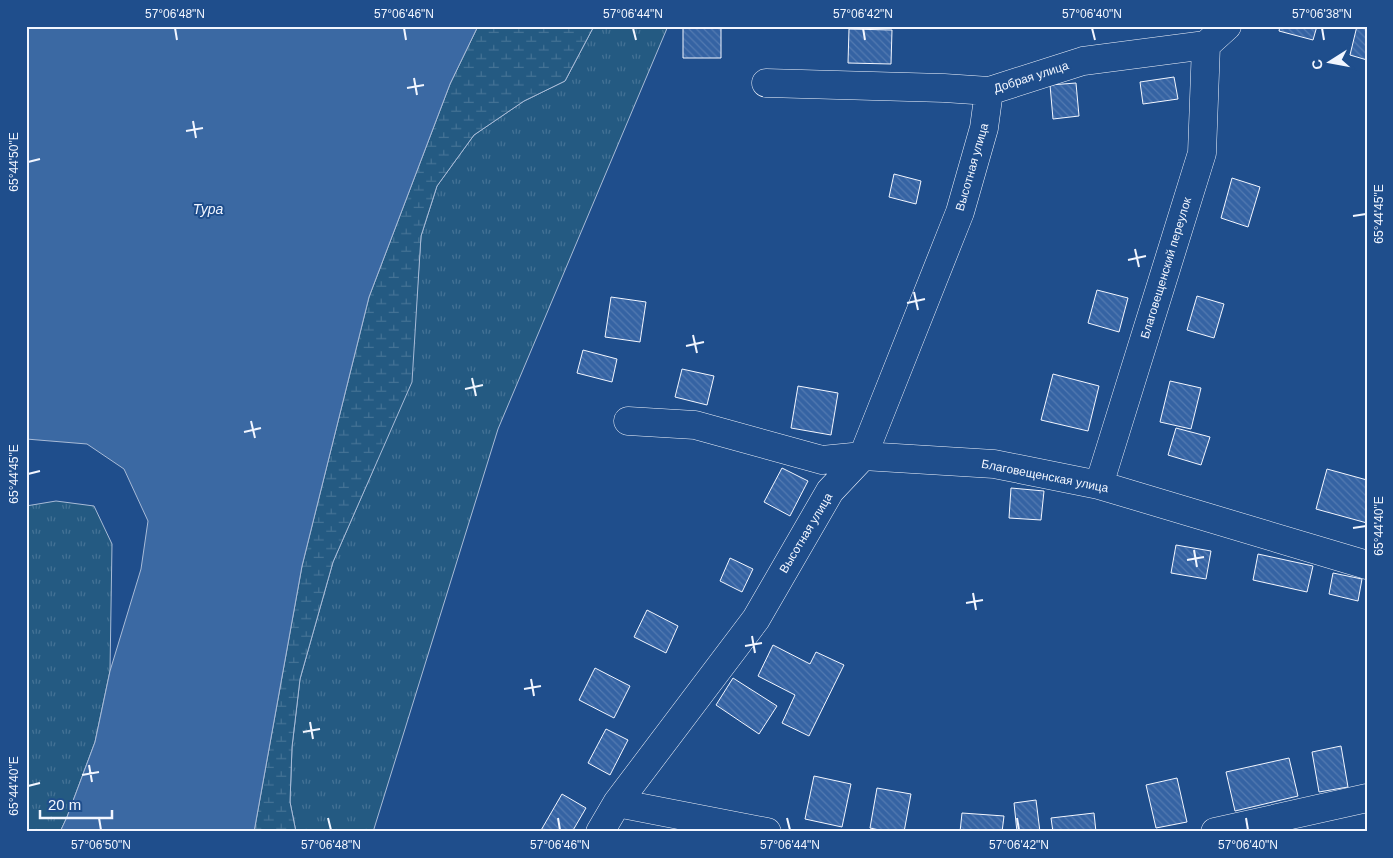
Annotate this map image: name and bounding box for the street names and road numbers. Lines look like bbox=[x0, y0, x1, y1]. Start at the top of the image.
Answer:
street label: Добрая улица bbox=[992, 58, 1071, 96]
street label: Высотная улица bbox=[953, 121, 991, 213]
street label: Благовещенский переулок bbox=[1138, 195, 1194, 340]
street label: Благовещенская улица bbox=[980, 457, 1110, 495]
street label: Высотная улица bbox=[777, 490, 836, 576]

